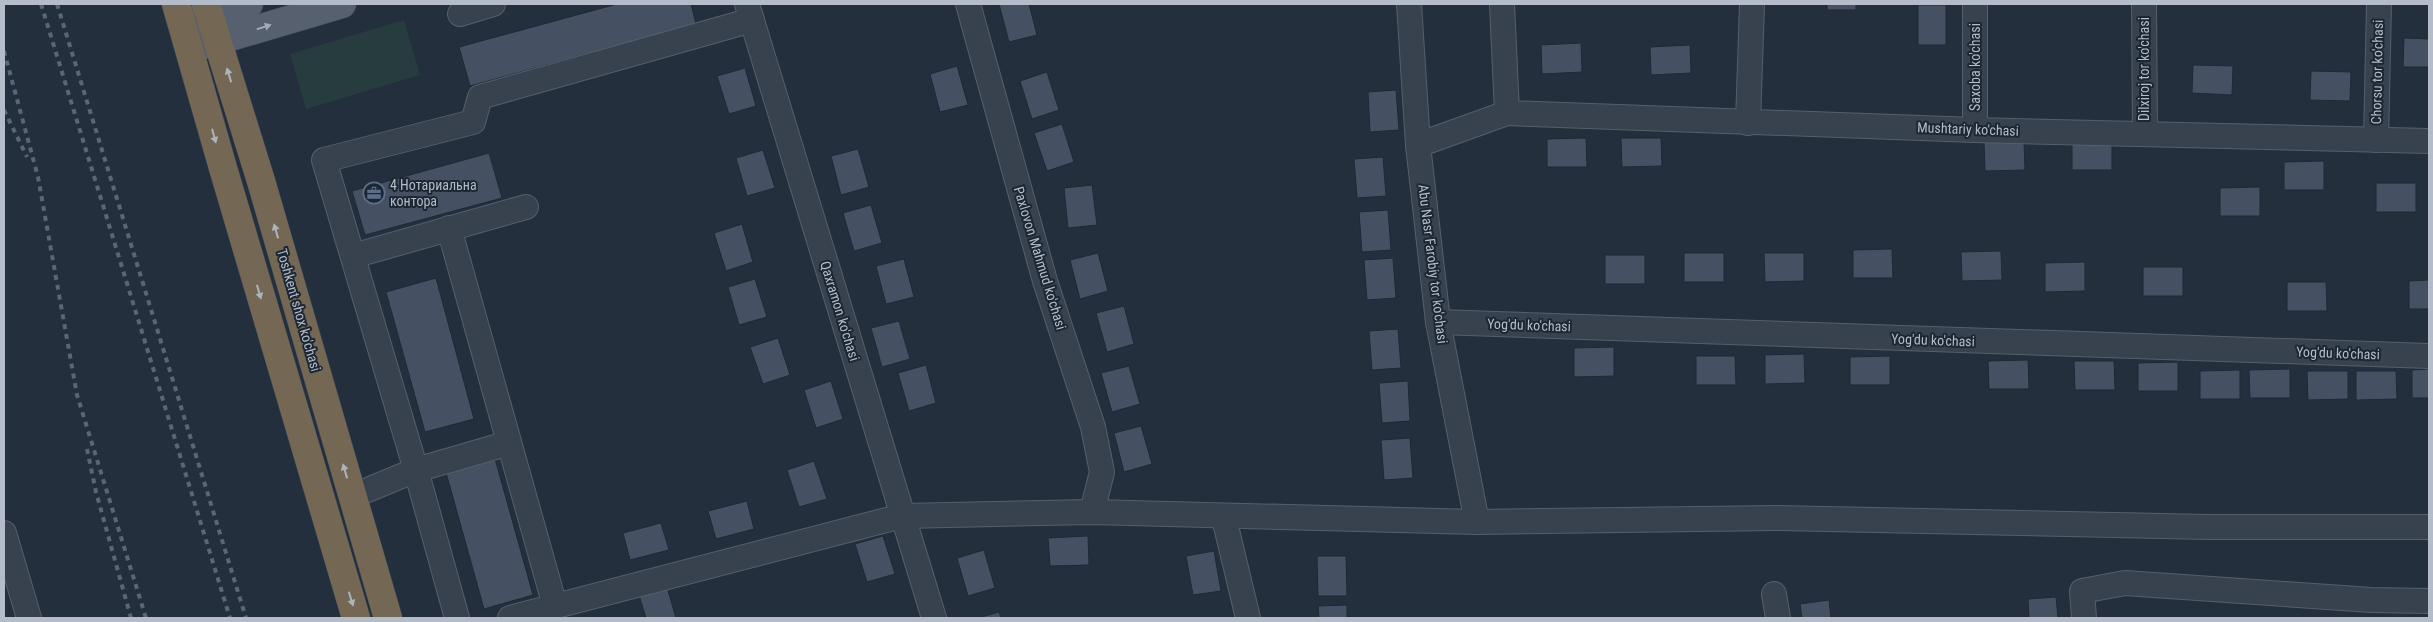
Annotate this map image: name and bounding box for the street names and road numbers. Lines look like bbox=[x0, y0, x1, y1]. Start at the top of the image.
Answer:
street label: Dilxiroj tor ko'chasi bbox=[2136, 17, 2152, 121]
street label: Chorsu tor ko'chasi bbox=[2368, 19, 2386, 125]
street label: Saxoba ko'chasi bbox=[1967, 23, 1983, 111]
street label: Mushtariy ko'chasi bbox=[1917, 119, 2019, 139]
street label: Paxlovon Mahmud ko'chasi bbox=[1011, 184, 1069, 332]
street label: Abu Nasr Farobiy tor ko'chasi bbox=[1415, 184, 1451, 344]
street label: Toshkent shox ko'chasi bbox=[274, 247, 324, 373]
street label: Qaxramon ko'chasi bbox=[817, 259, 863, 363]
street label: Yog'du ko'chasi bbox=[1487, 316, 1571, 334]
street label: Yog'du ko'chasi bbox=[1891, 331, 1975, 349]
street label: Yog'du ko'chasi bbox=[2296, 344, 2380, 362]

